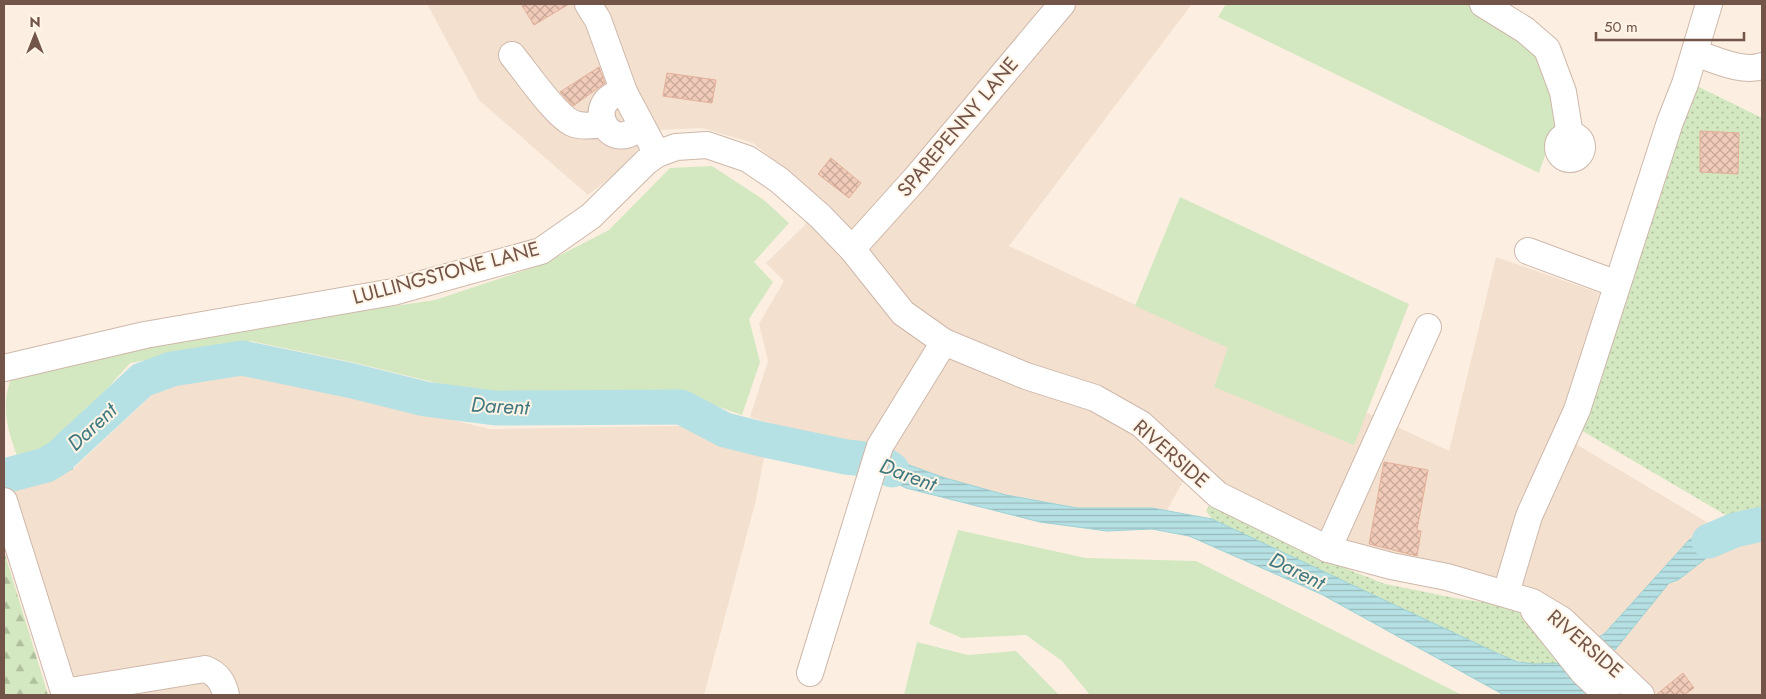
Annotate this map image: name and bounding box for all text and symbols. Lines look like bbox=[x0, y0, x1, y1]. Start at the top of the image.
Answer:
north arrow bbox=[10, 10, 60, 60]
scale bar bbox=[1596, 10, 1744, 42]
text: N bbox=[29, 12, 41, 32]
text: 50 m bbox=[1604, 16, 1638, 38]
street label: SPAREPENNY LANE bbox=[891, 50, 1025, 204]
street label: LULLINGSTONE LANE bbox=[349, 234, 543, 312]
water label: Darent bbox=[470, 389, 531, 423]
water label: Darent bbox=[60, 395, 124, 458]
street label: RIVERSIDE bbox=[1127, 413, 1215, 495]
water label: Darent bbox=[876, 451, 942, 499]
water label: Darent bbox=[1264, 545, 1331, 598]
street label: RIVERSIDE bbox=[1541, 603, 1629, 685]

